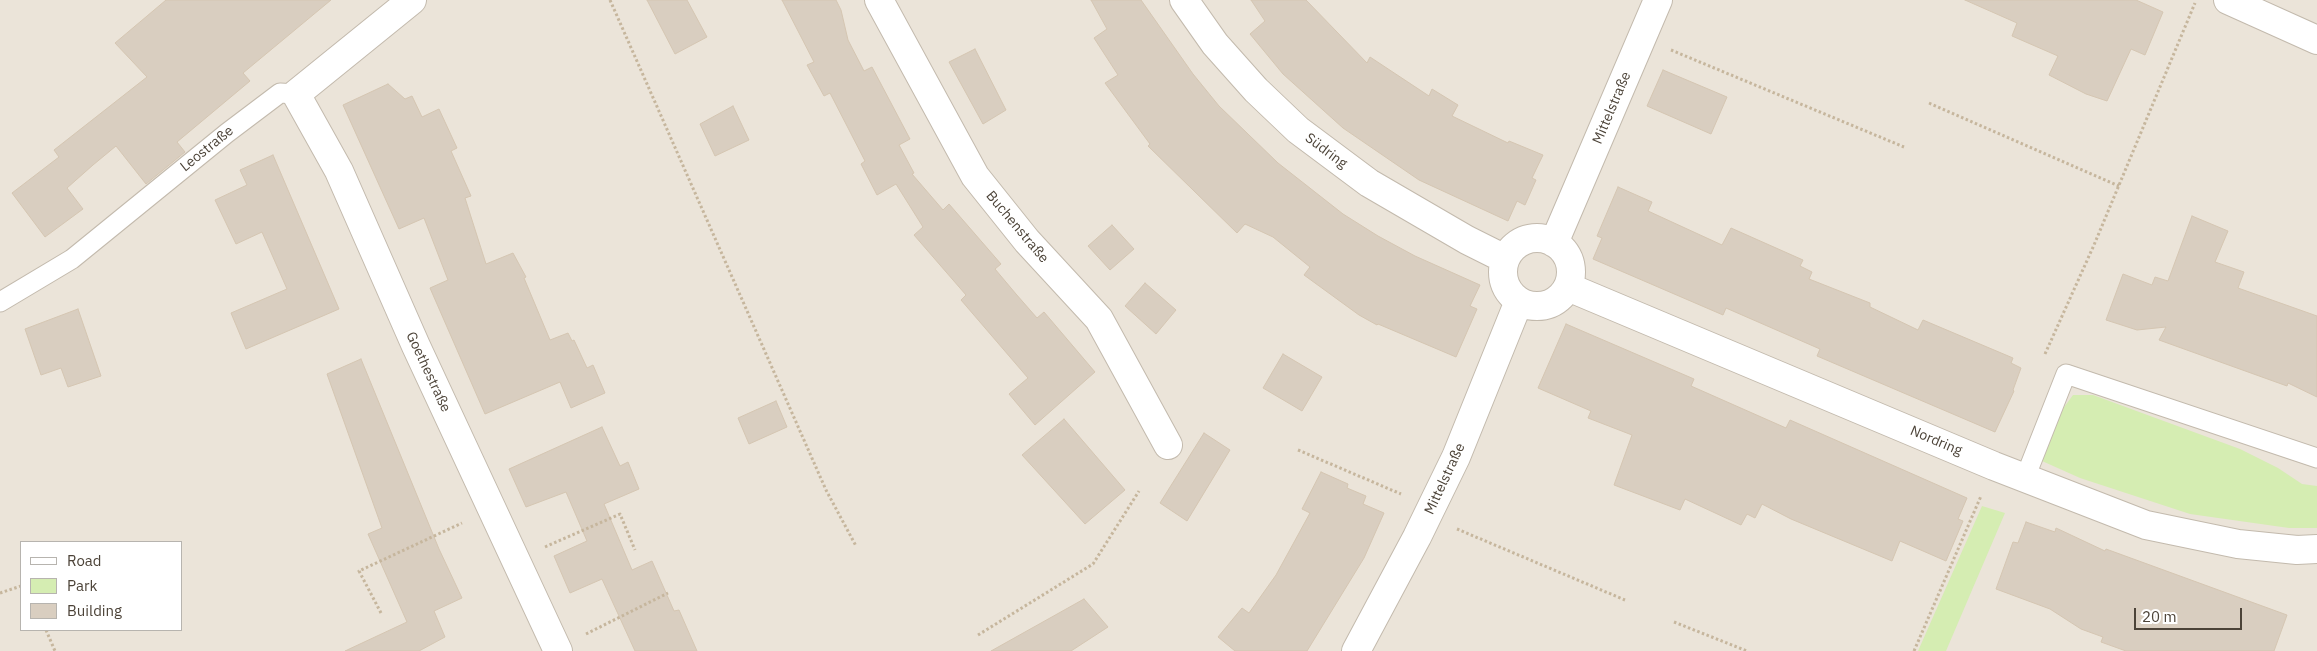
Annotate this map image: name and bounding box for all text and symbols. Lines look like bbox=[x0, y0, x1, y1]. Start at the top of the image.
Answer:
street label: Mittelstraße bbox=[1589, 69, 1635, 147]
street label: Leostraße bbox=[177, 123, 237, 175]
street label: Südring bbox=[1302, 130, 1350, 172]
street label: Buchenstraße bbox=[982, 188, 1052, 266]
street label: Goethestraße bbox=[402, 329, 454, 415]
street label: Nordring bbox=[1907, 423, 1965, 459]
street label: Mittelstraße bbox=[1421, 441, 1469, 517]
legend bbox=[20, 541, 182, 631]
text: Road bbox=[67, 551, 102, 570]
text: Park bbox=[67, 576, 97, 595]
scale bar bbox=[2137, 598, 2244, 630]
text: Building bbox=[67, 601, 122, 620]
text: 20 m bbox=[2142, 607, 2177, 626]

